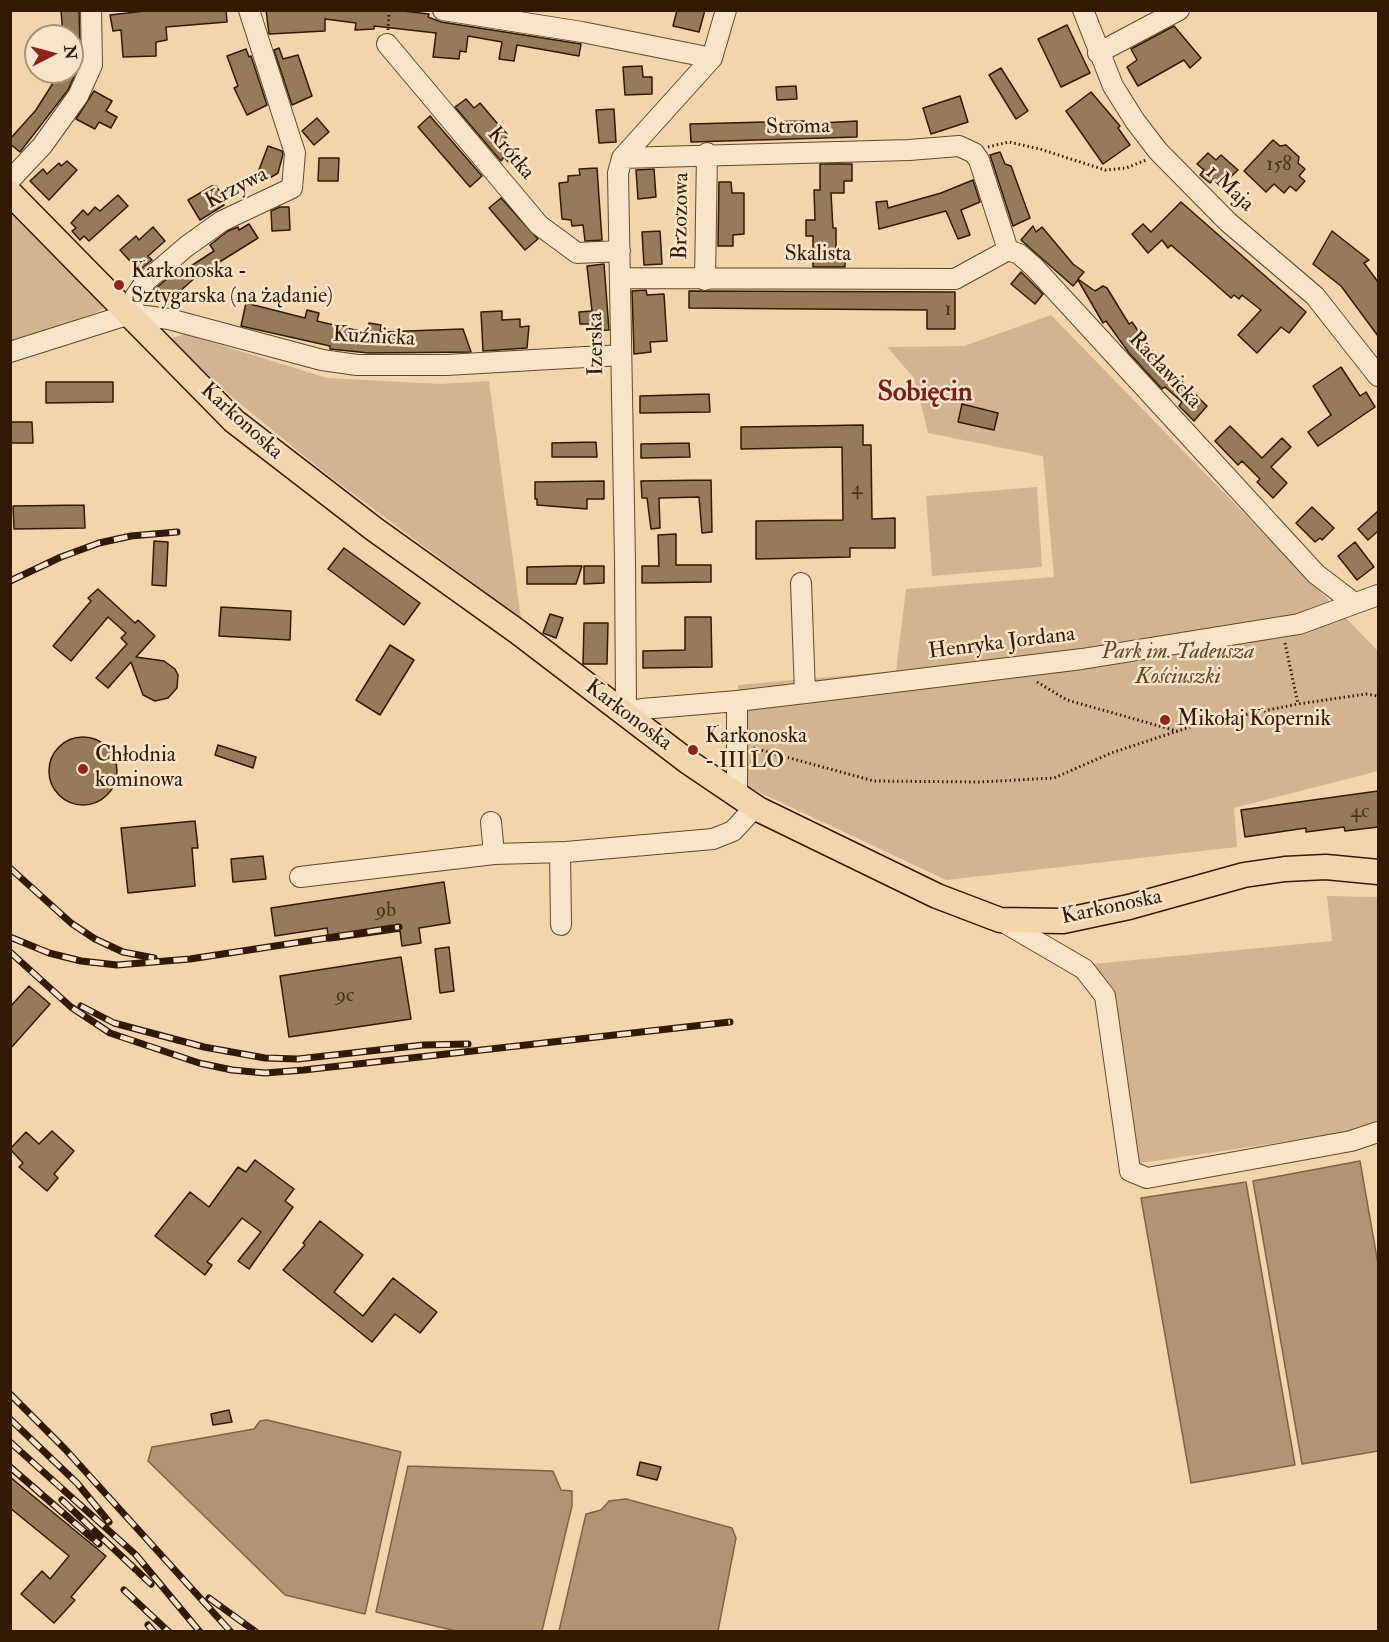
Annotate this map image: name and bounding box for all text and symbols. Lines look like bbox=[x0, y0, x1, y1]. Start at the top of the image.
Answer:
north arrow bbox=[24, 24, 84, 84]
text: N bbox=[59, 44, 81, 60]
street label: Stroma bbox=[766, 114, 830, 142]
street label: Krótka bbox=[480, 122, 540, 186]
house number: 158 bbox=[1266, 154, 1292, 178]
street label: 1 Maja bbox=[1199, 160, 1259, 218]
street label: Krzywa bbox=[201, 162, 273, 216]
street label: Brzozowa bbox=[668, 172, 696, 260]
street label: Skalista bbox=[785, 242, 851, 268]
place label: Karkonoska - Sztygarska (na żądanie) bbox=[131, 259, 333, 310]
marker: Karkonoska - Sztygarska (na żądanie) bbox=[112, 278, 126, 292]
house number: 1 bbox=[944, 299, 952, 323]
street label: Izerska bbox=[583, 312, 611, 376]
street label: Kuźnicka bbox=[332, 323, 416, 353]
street label: Racławicka bbox=[1122, 327, 1206, 415]
district label: Sobięcin bbox=[878, 377, 972, 411]
street label: Karkonoska bbox=[194, 378, 288, 466]
house number: 4 bbox=[852, 478, 862, 502]
street label: Henryka Jordana bbox=[927, 622, 1077, 666]
park label: Park im. Tadeusza Kościuszki bbox=[1102, 640, 1254, 692]
street label: Karkonoska bbox=[579, 675, 677, 757]
place label: Mikołaj Kopernik bbox=[1177, 707, 1331, 733]
marker: Mikołaj Kopernik bbox=[1158, 713, 1172, 727]
place label: Karkonoska - III LO bbox=[705, 724, 807, 776]
place label: Chłodnia kominowa bbox=[95, 743, 183, 794]
marker: Karkonoska - III LO bbox=[686, 743, 700, 757]
marker: Chłodnia kominowa bbox=[76, 762, 90, 776]
house number: 4c bbox=[1351, 801, 1369, 825]
street label: Karkonoska bbox=[1059, 884, 1165, 932]
house number: 9b bbox=[376, 900, 396, 924]
house number: 9c bbox=[336, 985, 354, 1009]

